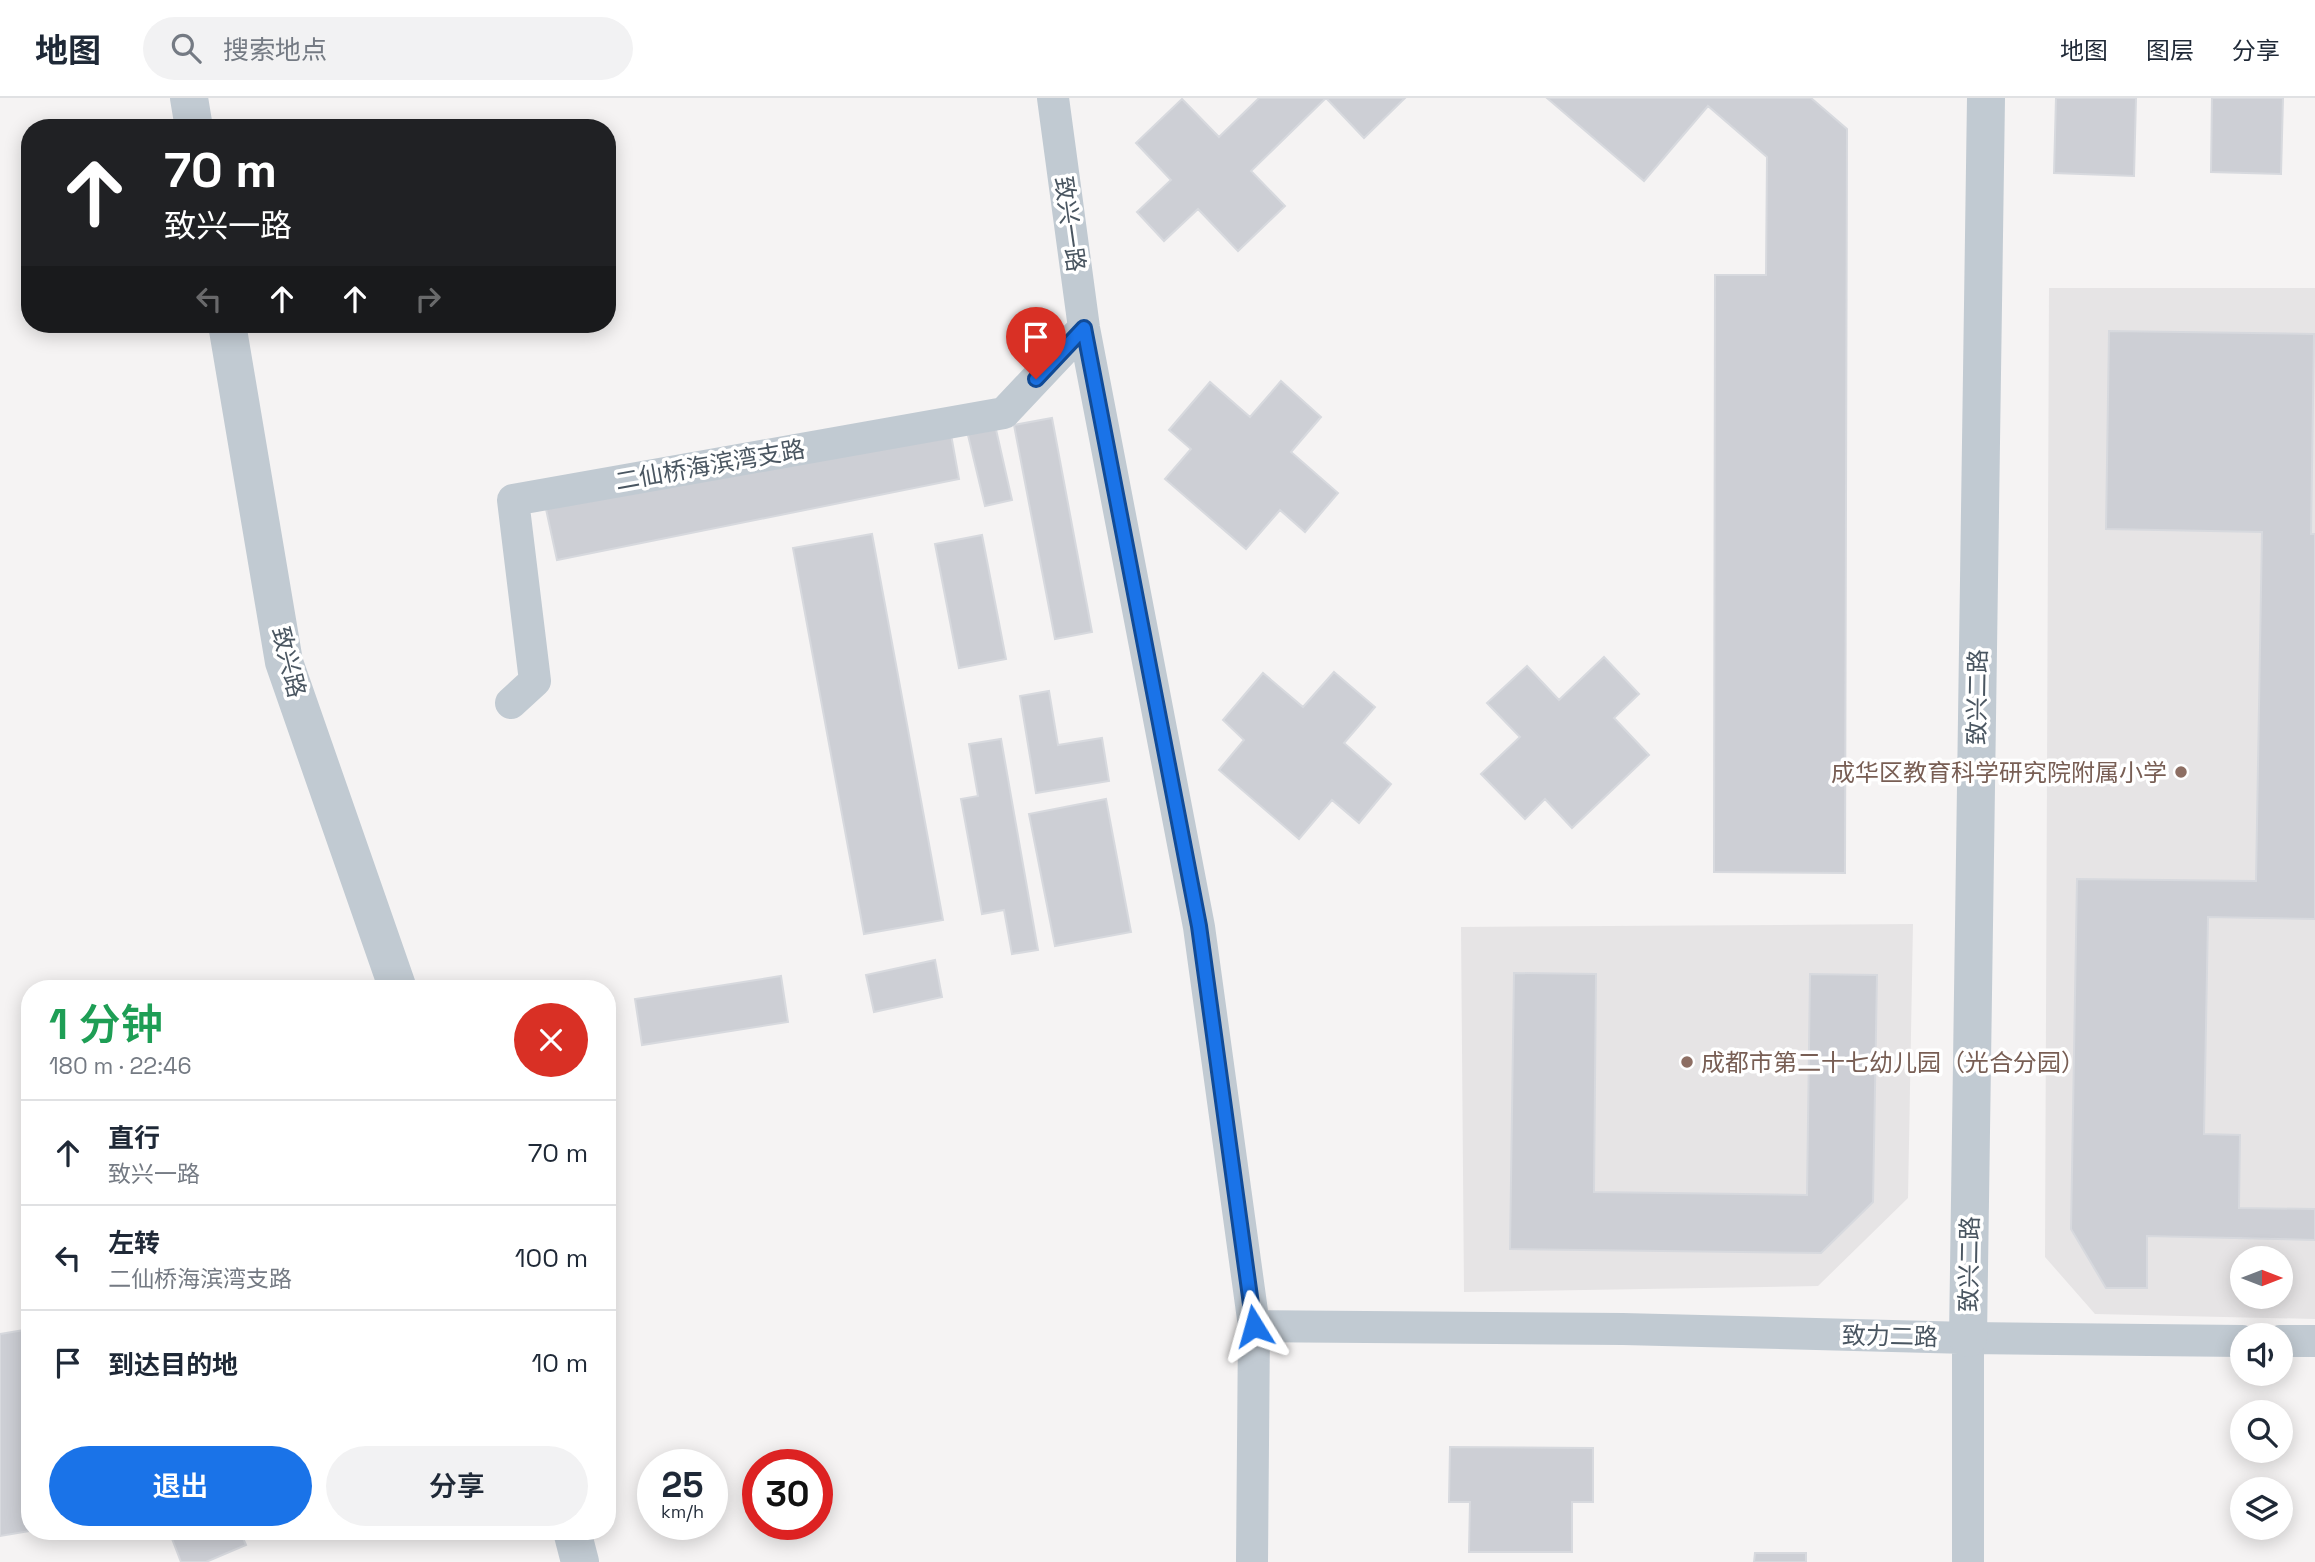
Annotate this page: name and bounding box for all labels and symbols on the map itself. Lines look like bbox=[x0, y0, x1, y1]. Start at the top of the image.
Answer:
street label: 致兴一路 bbox=[1048, 174, 1092, 274]
pin bbox=[1006, 307, 1066, 379]
street label: 二仙桥海滨湾支路 bbox=[613, 433, 807, 497]
street label: 致兴路 bbox=[265, 623, 313, 701]
street label: 致兴二路 bbox=[1961, 649, 1993, 745]
place label: 成华区教育科学研究院附属小学 bbox=[1831, 757, 2167, 788]
marker: 成华区教育科学研究院附属小学 bbox=[2173, 764, 2189, 780]
place label: 成都市第二十七幼儿园（光合分园） bbox=[1701, 1047, 2085, 1078]
marker: 成都市第二十七幼儿园（光合分园） bbox=[1679, 1054, 1695, 1070]
street label: 致兴二路 bbox=[1953, 1216, 1985, 1312]
north arrow bbox=[2230, 1246, 2292, 1309]
position arrow bbox=[1217, 1289, 1291, 1363]
street label: 致力二路 bbox=[1842, 1320, 1938, 1352]
speed limit sign: 30 bbox=[742, 1449, 833, 1540]

